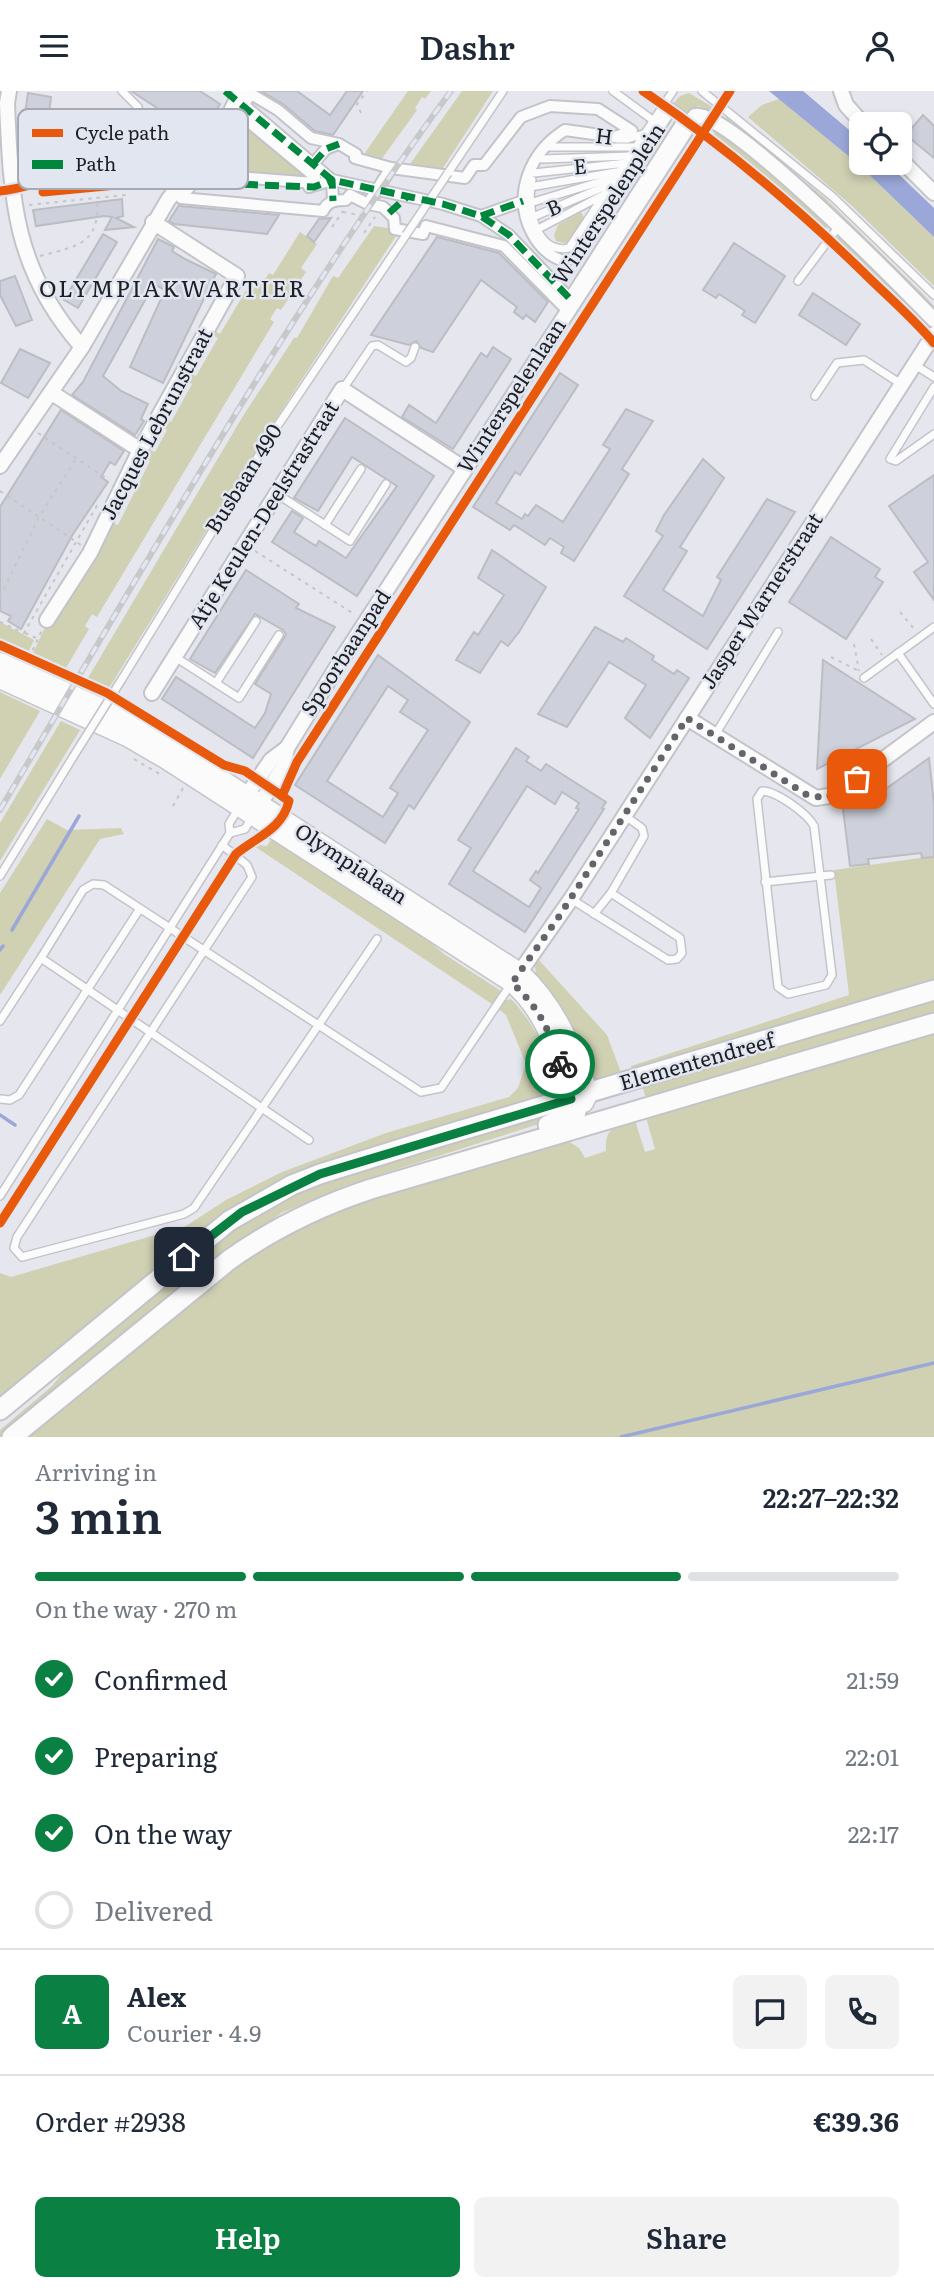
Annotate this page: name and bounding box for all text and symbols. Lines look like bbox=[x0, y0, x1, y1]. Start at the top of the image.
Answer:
text: Dashr bbox=[419, 22, 515, 70]
icon: menu bbox=[35, 27, 73, 65]
icon: person bbox=[861, 27, 899, 65]
legend bbox=[18, 109, 248, 189]
map controls bbox=[849, 112, 912, 175]
button: locate bbox=[849, 112, 912, 175]
street label: Winterspelenplein bbox=[543, 116, 671, 290]
text: Cycle path bbox=[75, 118, 169, 146]
street label: H bbox=[594, 118, 615, 151]
street label: E bbox=[572, 148, 588, 181]
text: Path bbox=[75, 149, 116, 177]
street label: B bbox=[541, 189, 565, 223]
district label: OLYMPIAKWARTIER bbox=[39, 270, 307, 304]
street label: Winterspelenlaan bbox=[448, 311, 572, 478]
street label: Jacques Lebrunstraat bbox=[91, 321, 219, 524]
street label: Atje Keulen-Deelstrastraat bbox=[179, 393, 345, 634]
street label: Busbaan 490 bbox=[196, 417, 288, 539]
street label: Jasper Warnerstraat bbox=[691, 505, 829, 694]
street label: Spoorbaanpad bbox=[291, 582, 397, 721]
pin bbox=[827, 749, 887, 809]
icon: bag bbox=[838, 760, 876, 798]
street label: Olympialaan bbox=[290, 814, 415, 910]
street label: Elementendreef bbox=[615, 1022, 779, 1097]
courier bbox=[525, 1029, 595, 1099]
icon: bike bbox=[541, 1045, 579, 1083]
pin bbox=[154, 1227, 214, 1287]
icon: home bbox=[165, 1238, 203, 1276]
text: Arriving in bbox=[35, 1454, 157, 1488]
text: 22:27–22:32 bbox=[763, 1477, 899, 1516]
text: 3 min bbox=[35, 1480, 162, 1548]
text: On the way · 270 m bbox=[35, 1591, 237, 1625]
text: Confirmed bbox=[94, 1659, 228, 1698]
icon: check bbox=[35, 1660, 73, 1698]
text: 21:59 bbox=[847, 1662, 899, 1696]
text: Preparing bbox=[94, 1736, 217, 1775]
icon: check bbox=[35, 1737, 73, 1775]
text: 22:01 bbox=[845, 1739, 899, 1773]
text: On the way bbox=[94, 1813, 232, 1852]
icon: check bbox=[35, 1814, 73, 1852]
text: 22:17 bbox=[848, 1816, 899, 1850]
text: Delivered bbox=[94, 1890, 213, 1929]
button: chat bbox=[733, 1975, 807, 2049]
button: phone bbox=[825, 1975, 899, 2049]
text: Alex bbox=[127, 1976, 186, 2015]
text: A bbox=[62, 1993, 82, 2032]
text: Courier · 4.9 bbox=[127, 2015, 261, 2049]
text: Order #2938 bbox=[35, 2101, 186, 2140]
text: €39.36 bbox=[813, 2101, 899, 2140]
button: Help bbox=[35, 2197, 460, 2277]
button: Share bbox=[474, 2197, 899, 2277]

